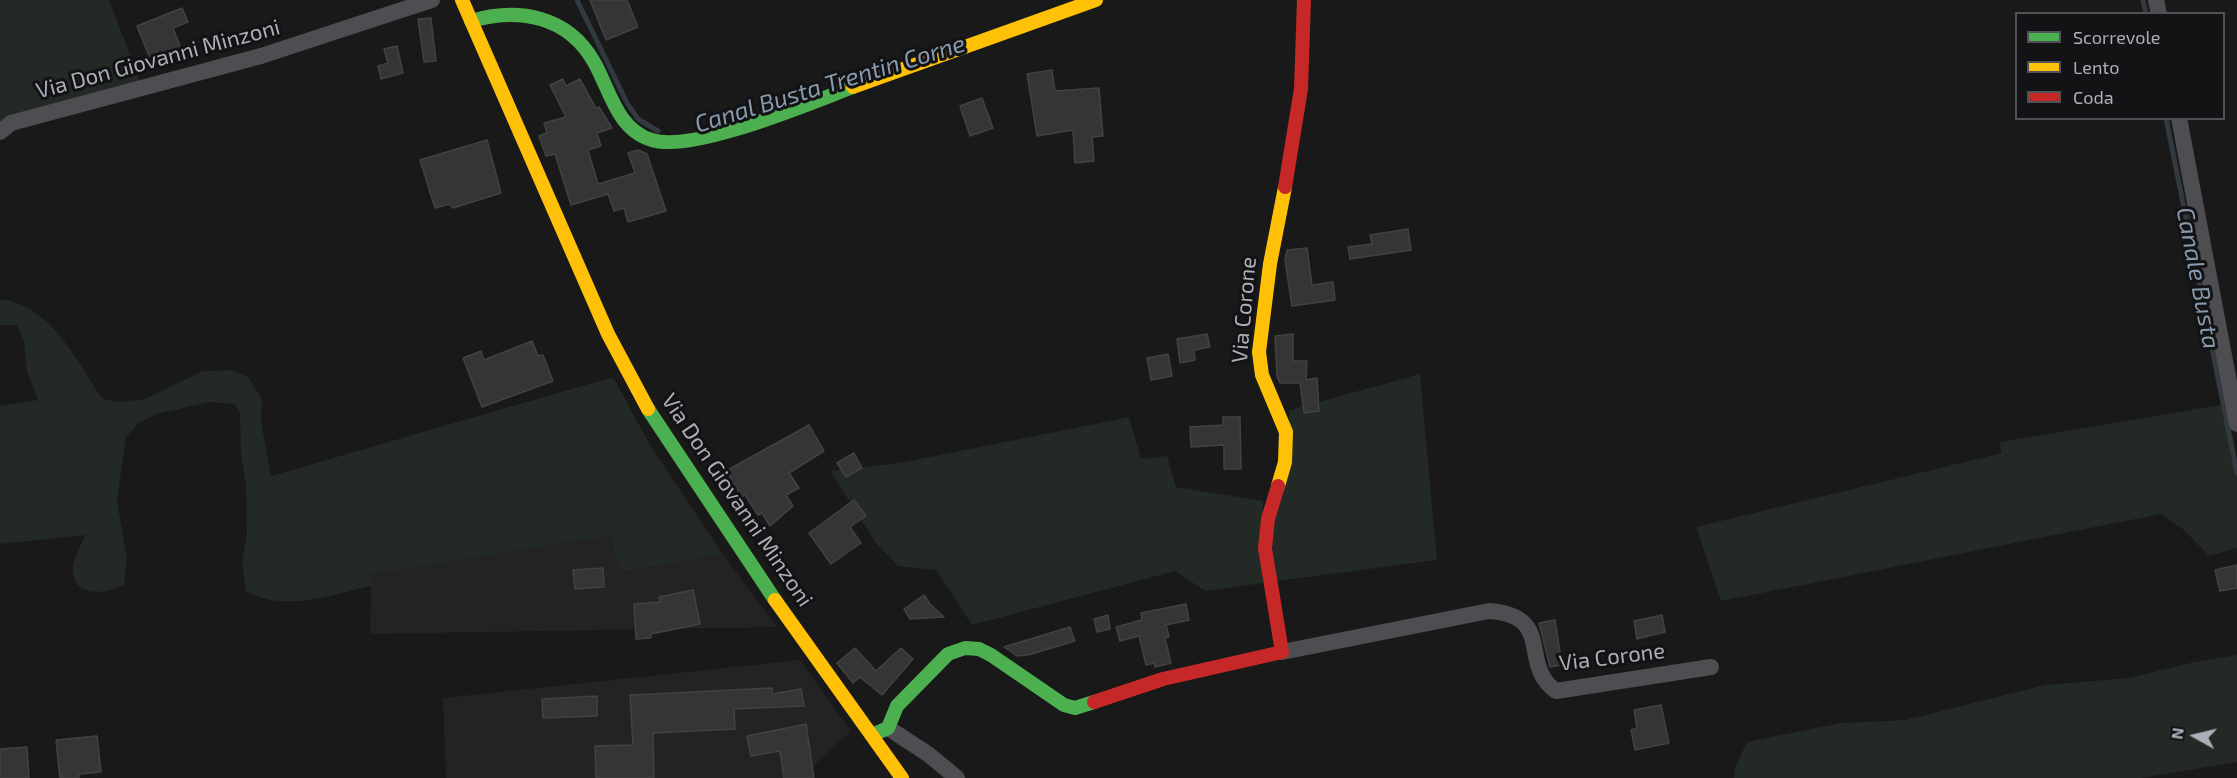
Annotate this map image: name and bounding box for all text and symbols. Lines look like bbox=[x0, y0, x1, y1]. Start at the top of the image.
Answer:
legend bbox=[2015, 12, 2225, 120]
street label: Via Don Giovanni Minzoni bbox=[33, 14, 283, 104]
text: Scorrevole bbox=[2073, 26, 2160, 48]
water label: Canal Busta Trentin Corne bbox=[691, 29, 969, 139]
text: Lento bbox=[2073, 56, 2119, 78]
text: Coda bbox=[2073, 86, 2114, 108]
water label: Canale Busta bbox=[2170, 205, 2226, 351]
street label: Via Corone bbox=[1226, 256, 1262, 364]
street label: Via Don Giovanni Minzoni bbox=[656, 388, 818, 612]
street label: Via Corone bbox=[1558, 637, 1666, 677]
north arrow bbox=[2165, 706, 2225, 766]
text: N bbox=[2166, 726, 2187, 740]

